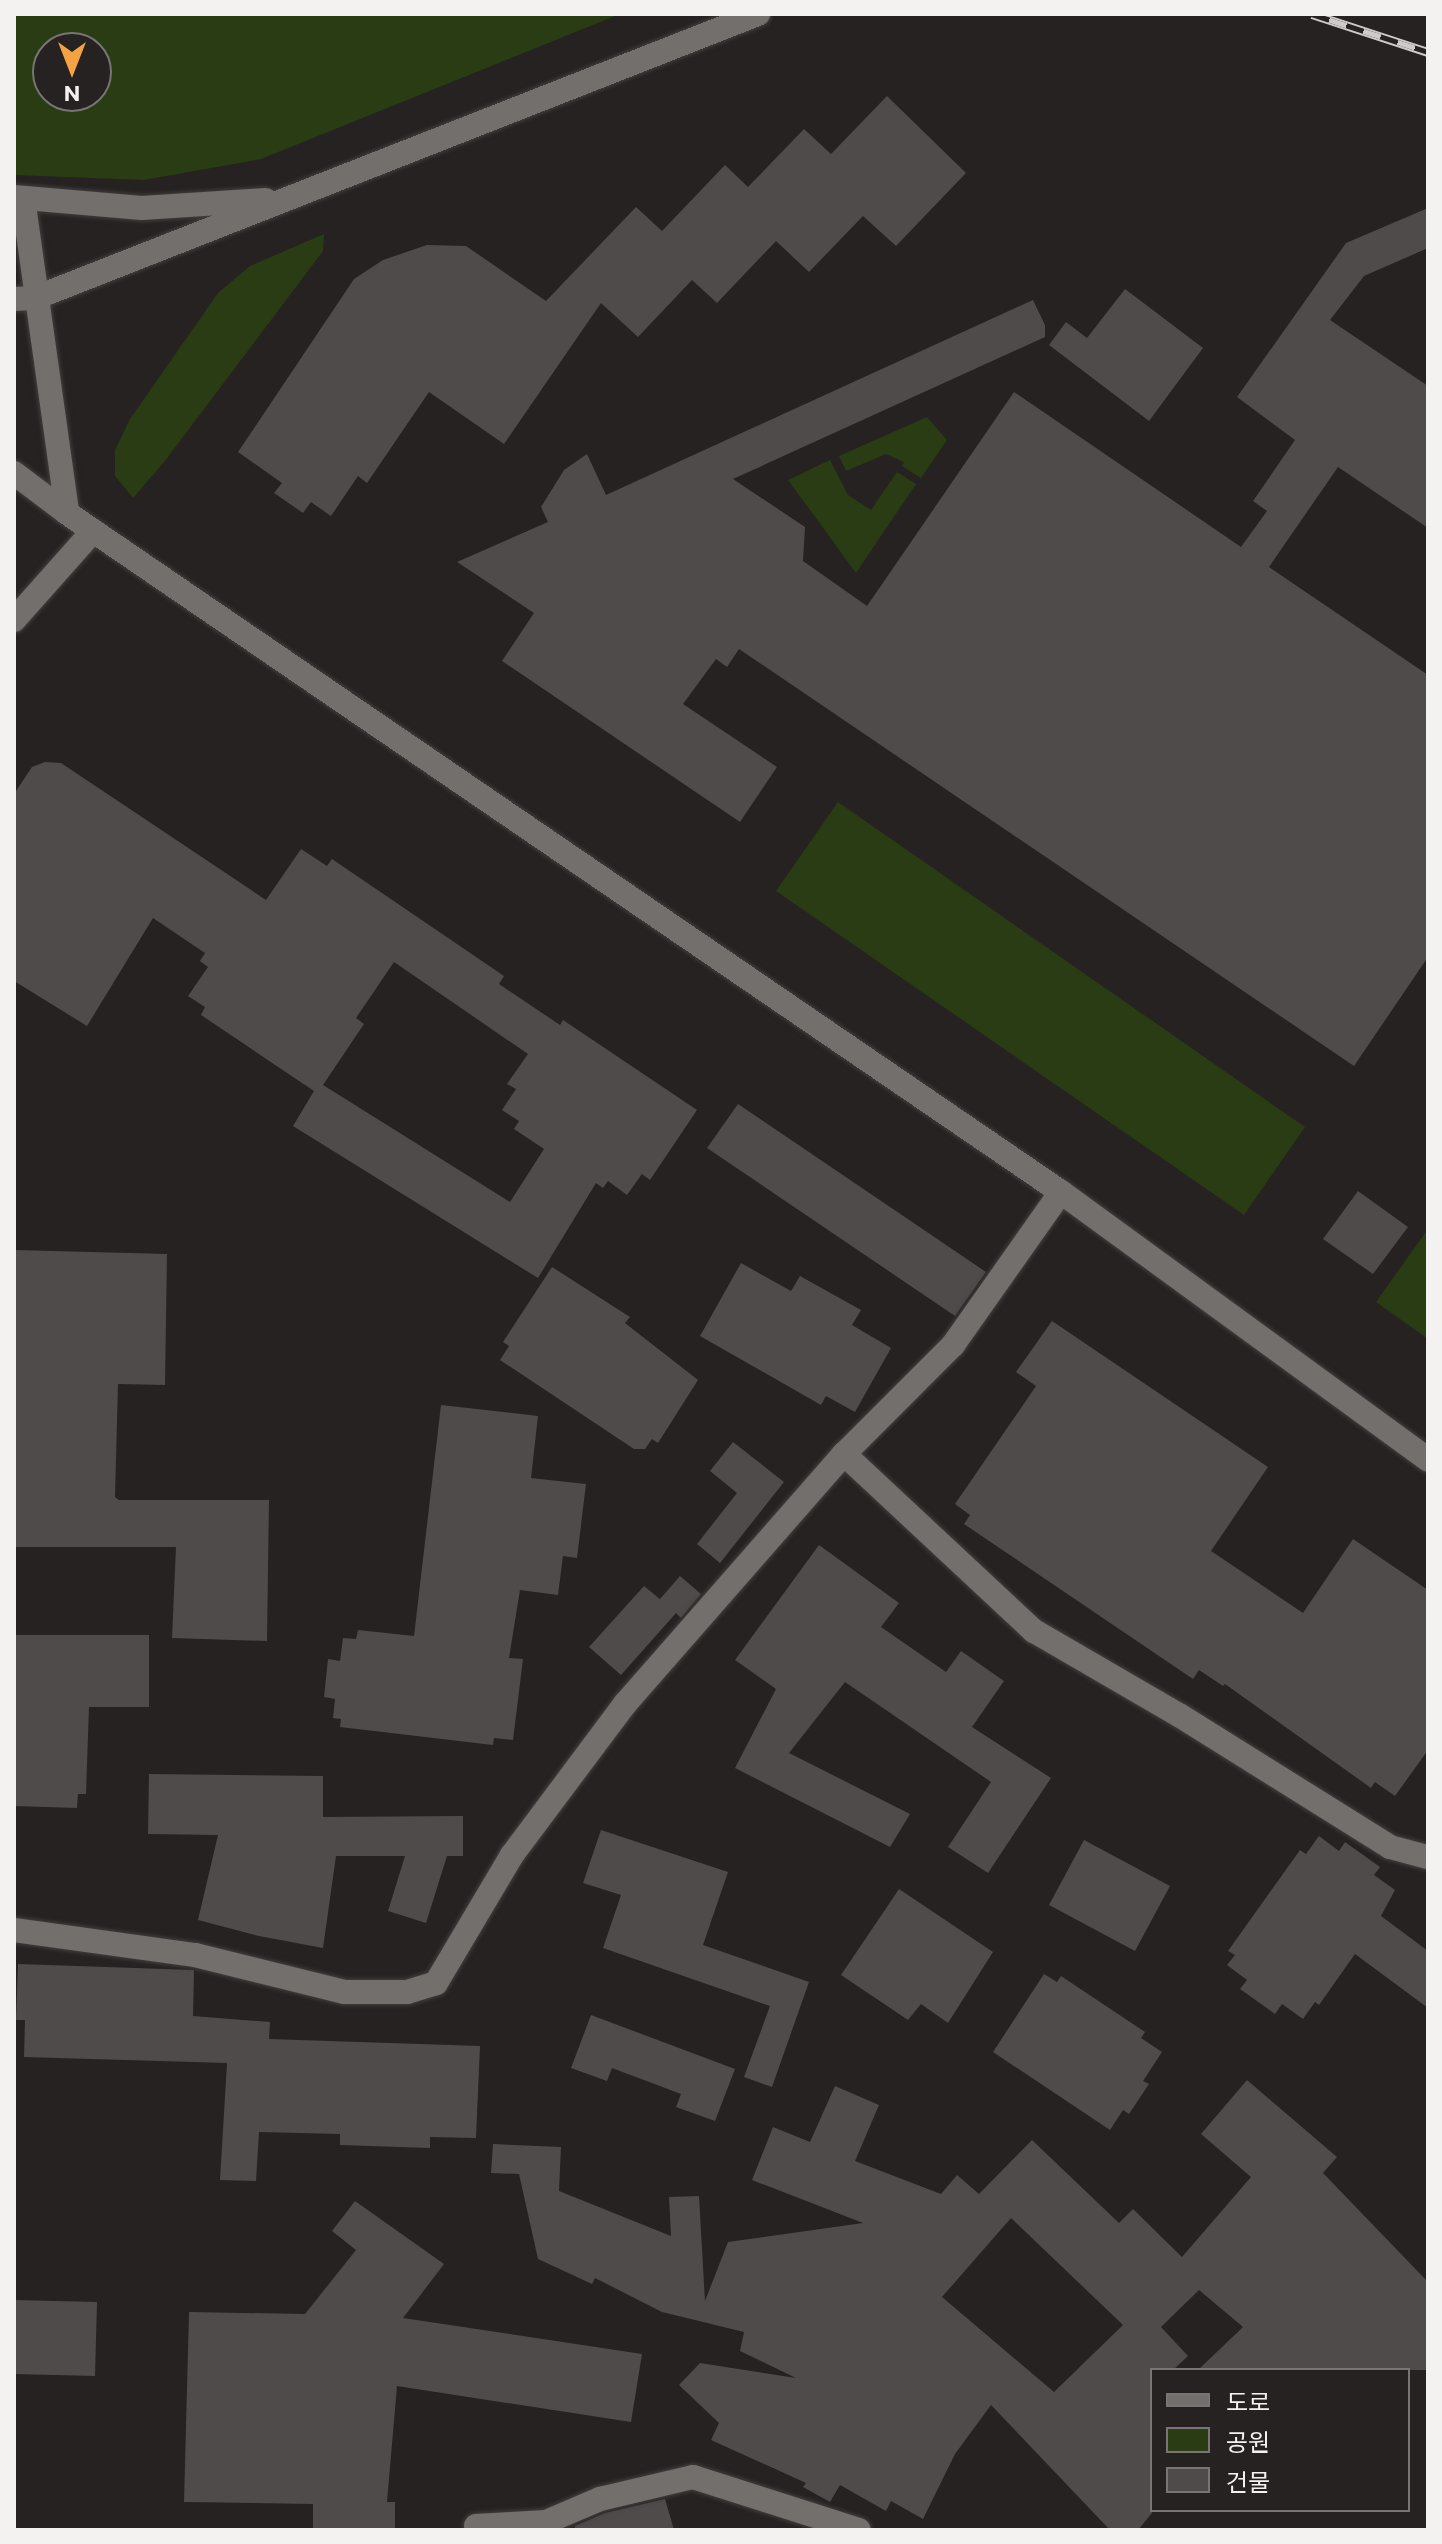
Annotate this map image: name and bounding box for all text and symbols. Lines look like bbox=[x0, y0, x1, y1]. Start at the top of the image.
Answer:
north arrow bbox=[32, 32, 112, 112]
text: N bbox=[64, 81, 80, 108]
legend bbox=[1150, 2368, 1410, 2512]
text: 도로 bbox=[1226, 2387, 1270, 2416]
text: 공원 bbox=[1226, 2427, 1270, 2456]
text: 건물 bbox=[1226, 2467, 1270, 2496]

